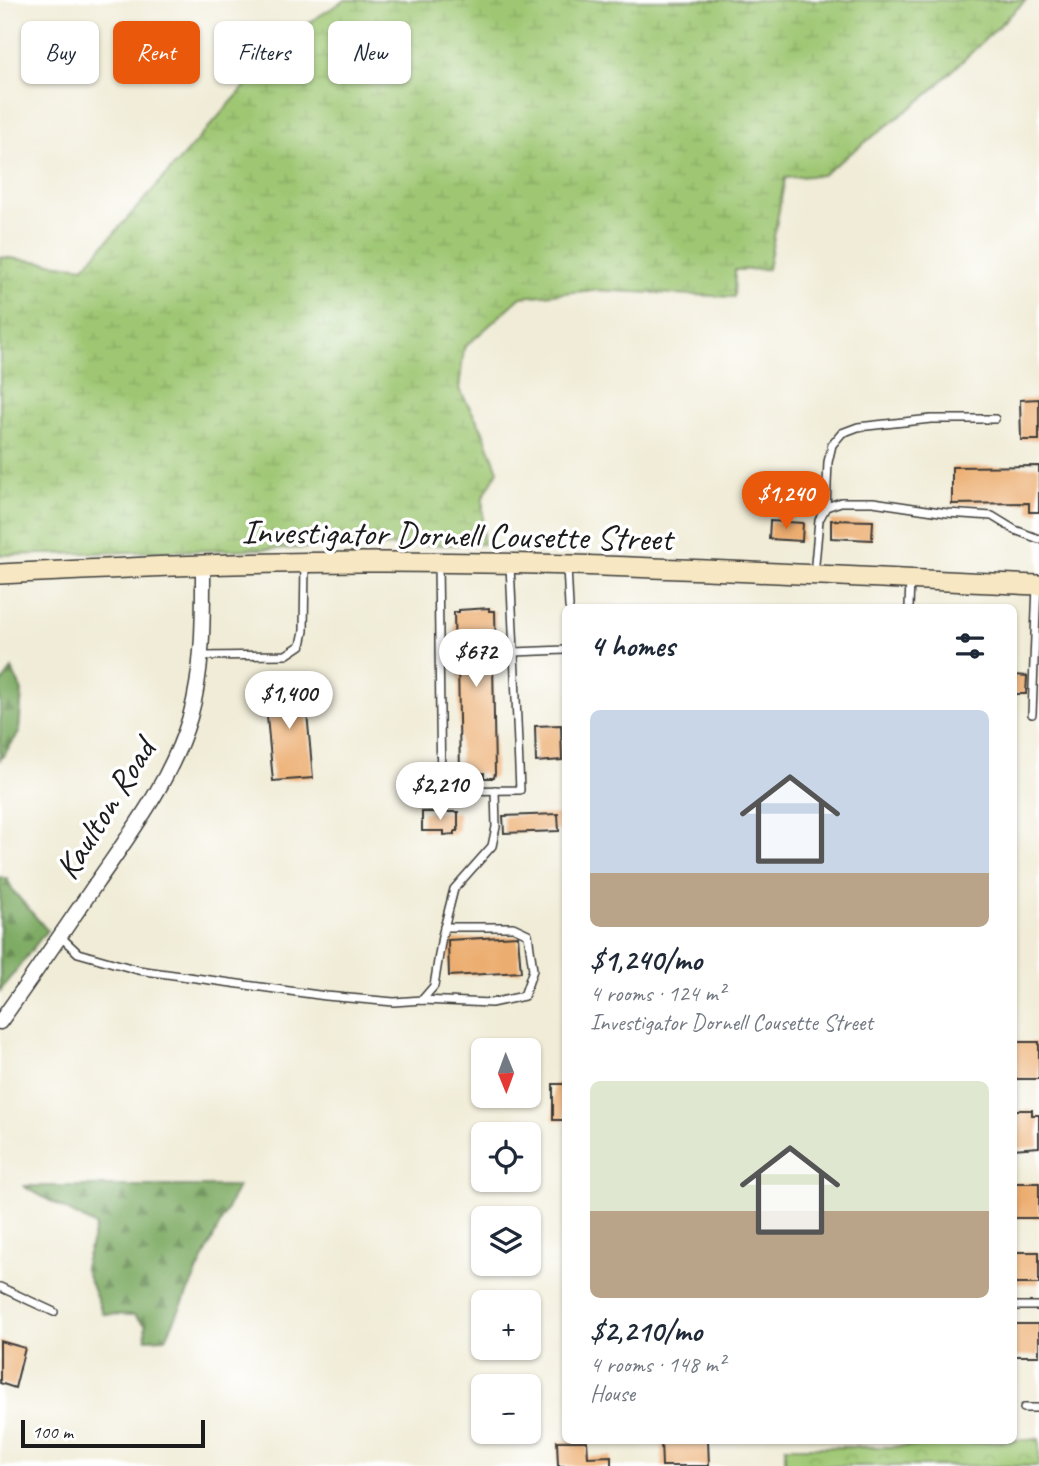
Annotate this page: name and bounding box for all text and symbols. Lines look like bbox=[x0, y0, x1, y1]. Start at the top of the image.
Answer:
chip: Buy bbox=[21, 21, 99, 84]
chip: Rent bbox=[113, 21, 200, 84]
chip: Filters bbox=[214, 21, 314, 84]
chip: New bbox=[328, 21, 411, 84]
pin: $1,240 bbox=[729, 472, 843, 531]
text: $1,240 bbox=[758, 479, 814, 508]
street label: Investigator Dornell Cousette Street bbox=[241, 509, 676, 561]
text: 4 homes bbox=[590, 627, 675, 665]
icon: filters bbox=[951, 627, 989, 665]
pin: $672 bbox=[435, 630, 517, 689]
text: $672 bbox=[455, 637, 497, 666]
pin: $1,400 bbox=[232, 672, 346, 731]
text: $1,400 bbox=[261, 679, 317, 708]
street label: Kaulton Road bbox=[44, 726, 168, 887]
icon: home bbox=[727, 756, 853, 882]
pin: $2,210 bbox=[383, 762, 497, 822]
text: $2,210 bbox=[412, 770, 468, 799]
text: $1,240/mo bbox=[590, 941, 702, 979]
text: 4 rooms · 124 m² bbox=[590, 979, 725, 1008]
text: Investigator Dornell Cousette Street bbox=[590, 1008, 873, 1037]
north arrow bbox=[471, 1038, 541, 1108]
map controls bbox=[471, 1038, 541, 1444]
button: locate bbox=[471, 1122, 541, 1192]
icon: home bbox=[727, 1127, 853, 1253]
button: layers bbox=[471, 1206, 541, 1276]
button: + bbox=[471, 1290, 541, 1360]
text: $2,210/mo bbox=[590, 1312, 702, 1350]
text: 4 rooms · 148 m² bbox=[590, 1350, 725, 1379]
button: − bbox=[471, 1374, 541, 1444]
text: House bbox=[590, 1379, 635, 1408]
scale bar bbox=[21, 1417, 205, 1449]
text: 100 m bbox=[32, 1420, 73, 1444]

